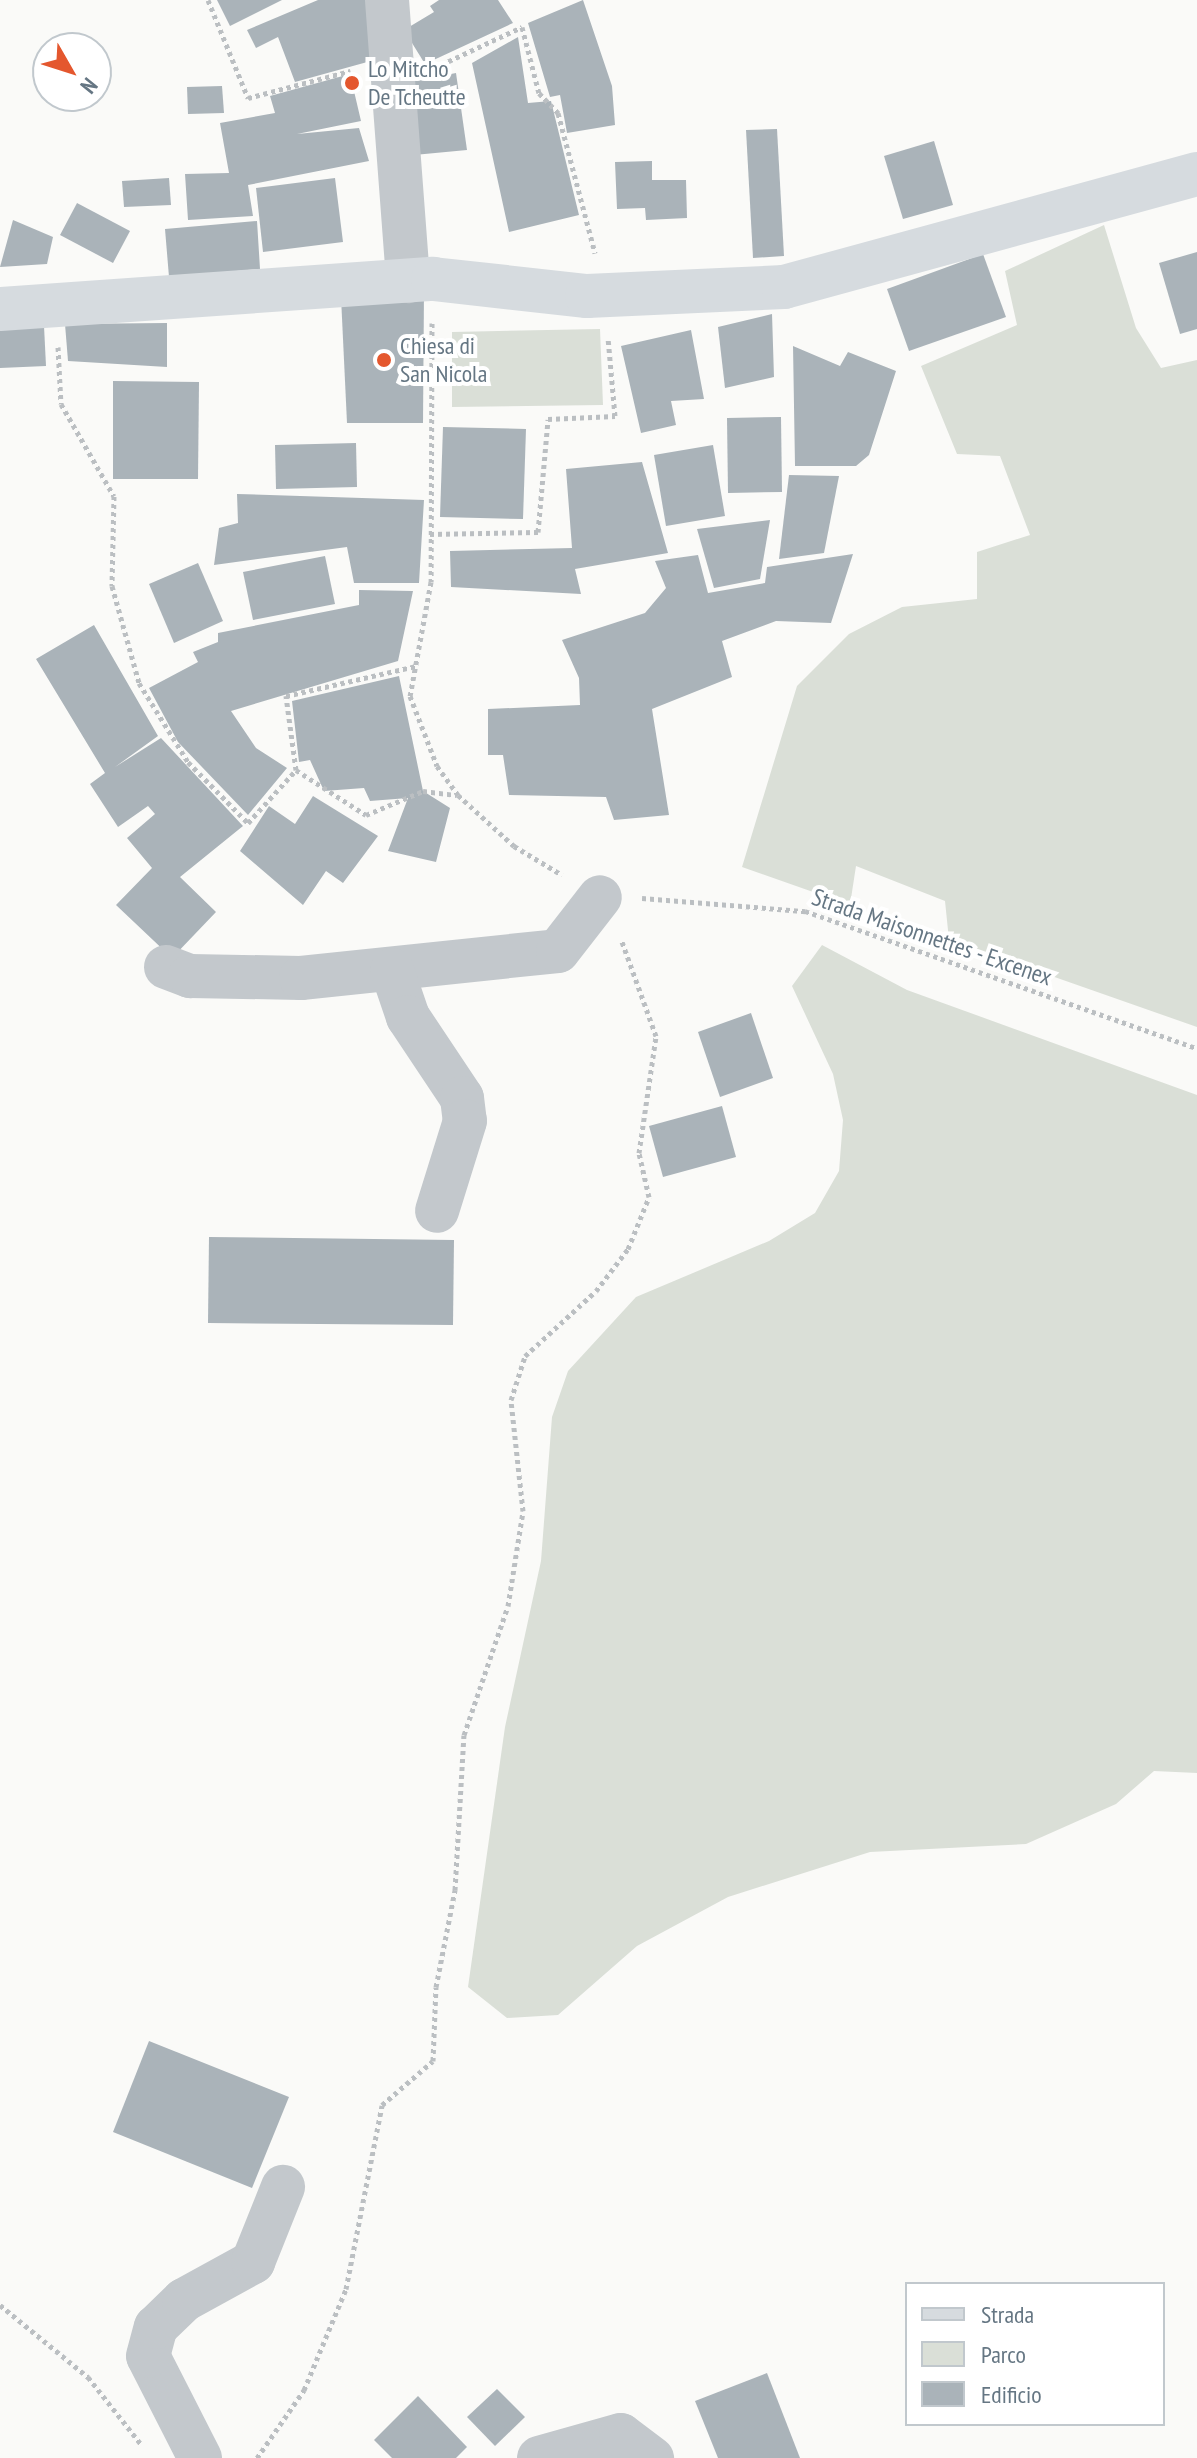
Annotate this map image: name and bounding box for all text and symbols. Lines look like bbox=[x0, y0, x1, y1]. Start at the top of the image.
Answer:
north arrow bbox=[32, 32, 112, 112]
place label: Lo Mitcho De Tcheutte bbox=[368, 55, 466, 111]
text: N bbox=[74, 72, 104, 99]
marker: Lo Mitcho De Tcheutte bbox=[343, 74, 361, 92]
place label: Chiesa di San Nicola bbox=[400, 332, 487, 388]
marker: Chiesa di San Nicola bbox=[375, 351, 393, 369]
street label: Strada Maisonnettes - Excenex bbox=[807, 882, 1057, 992]
legend bbox=[905, 2282, 1165, 2426]
text: Strada bbox=[981, 2299, 1034, 2330]
text: Parco bbox=[981, 2339, 1026, 2370]
text: Edificio bbox=[981, 2379, 1042, 2410]

